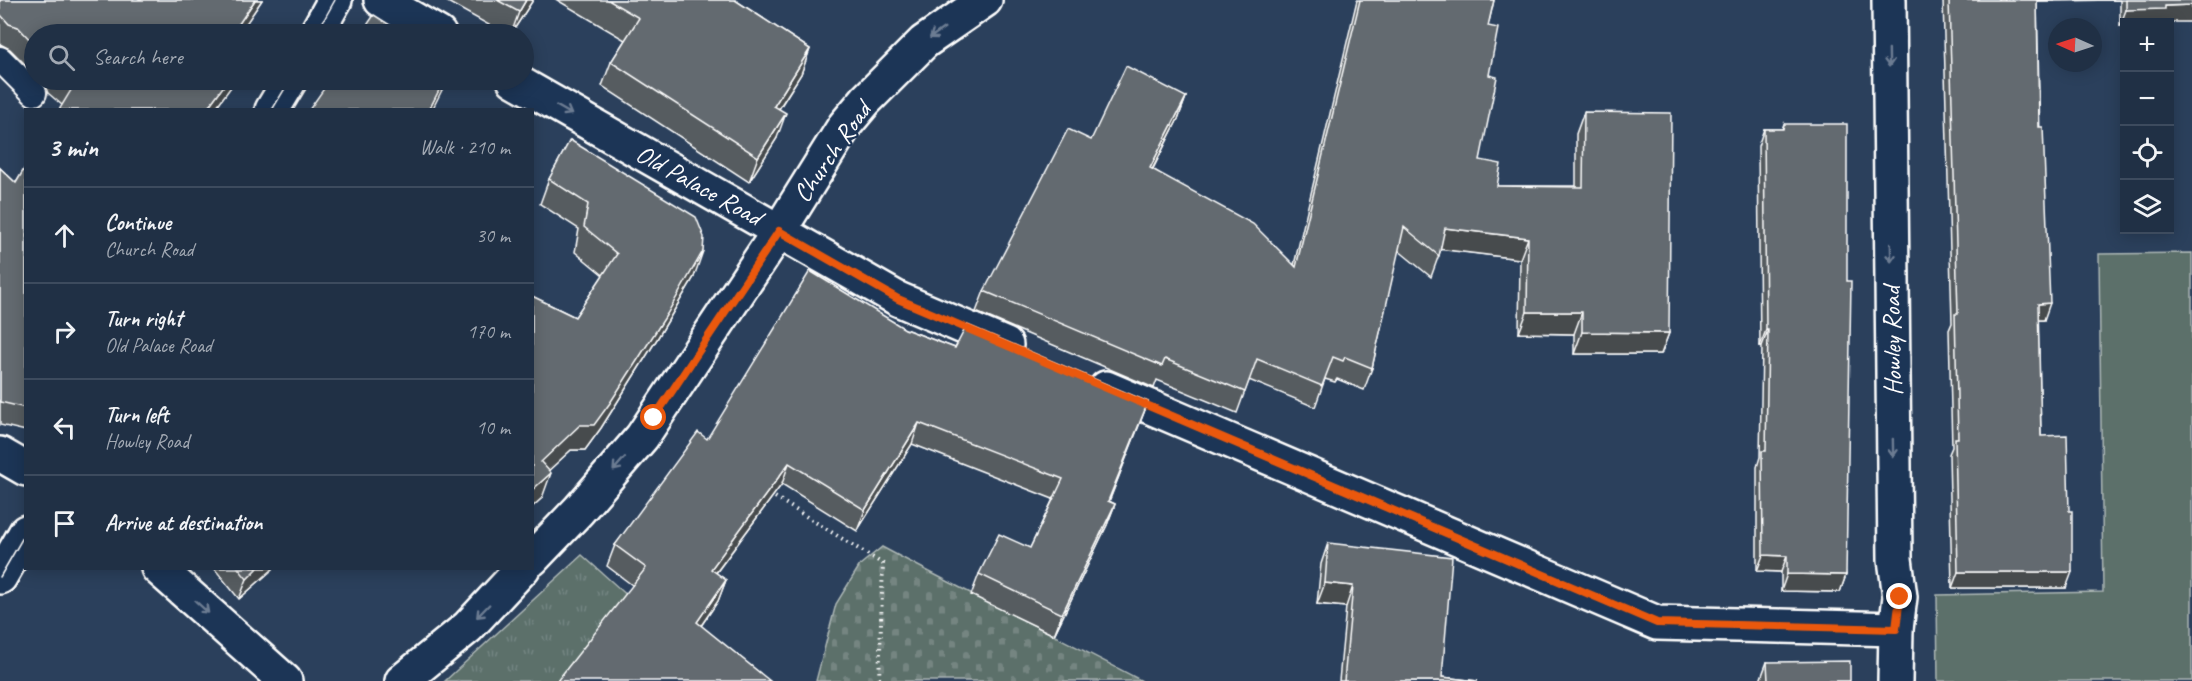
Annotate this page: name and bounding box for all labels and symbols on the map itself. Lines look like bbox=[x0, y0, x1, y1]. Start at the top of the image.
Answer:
north arrow bbox=[2048, 18, 2102, 72]
one-way arrow bbox=[929, 27, 945, 39]
one-way arrow bbox=[1883, 48, 1895, 68]
street label: Church Road bbox=[785, 92, 881, 209]
one-way arrow bbox=[555, 104, 572, 116]
street label: Old Palace Road bbox=[630, 137, 771, 235]
one-way arrow bbox=[1885, 243, 1897, 263]
street label: Howley Road bbox=[1874, 282, 1909, 396]
route start bbox=[640, 404, 666, 430]
one-way arrow bbox=[1887, 438, 1899, 458]
one-way arrow bbox=[612, 456, 626, 471]
route end bbox=[1886, 583, 1912, 609]
one-way arrow bbox=[194, 600, 209, 614]
one-way arrow bbox=[476, 603, 490, 618]

